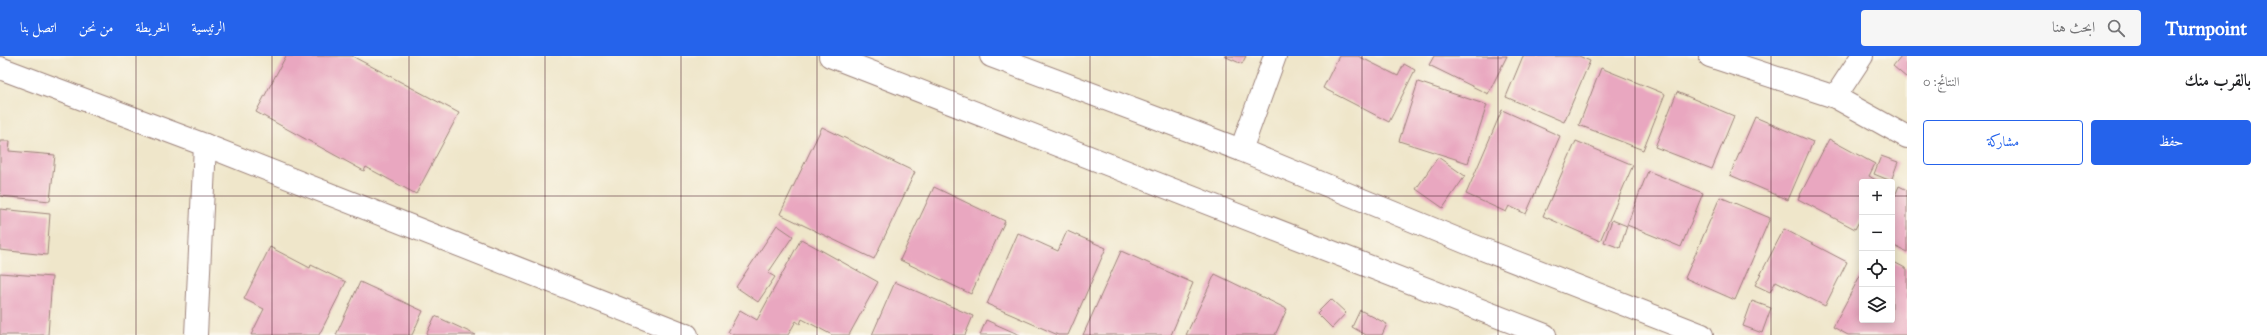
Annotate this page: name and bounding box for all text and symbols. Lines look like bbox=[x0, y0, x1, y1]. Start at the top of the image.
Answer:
search box bbox=[1861, 10, 2141, 46]
icon: search bbox=[2105, 17, 2127, 39]
text: Turnpoint bbox=[2165, 17, 2247, 40]
text: ابحث هنا bbox=[2052, 18, 2095, 36]
text: اتصل بنا bbox=[20, 19, 57, 36]
text: من نحن bbox=[79, 19, 114, 36]
text: الخريطة bbox=[136, 19, 170, 36]
text: الرئيسية bbox=[192, 19, 225, 36]
text: بالقرب منك bbox=[2185, 70, 2251, 91]
text: النتائج: 0 bbox=[1923, 74, 1959, 90]
button: مشاركة bbox=[1923, 120, 2083, 165]
button: حفظ bbox=[2091, 120, 2251, 165]
map controls bbox=[1859, 179, 1895, 323]
button: + bbox=[1859, 179, 1895, 215]
button: − bbox=[1859, 215, 1895, 251]
button: locate bbox=[1859, 251, 1895, 287]
button: layers bbox=[1859, 287, 1895, 323]

